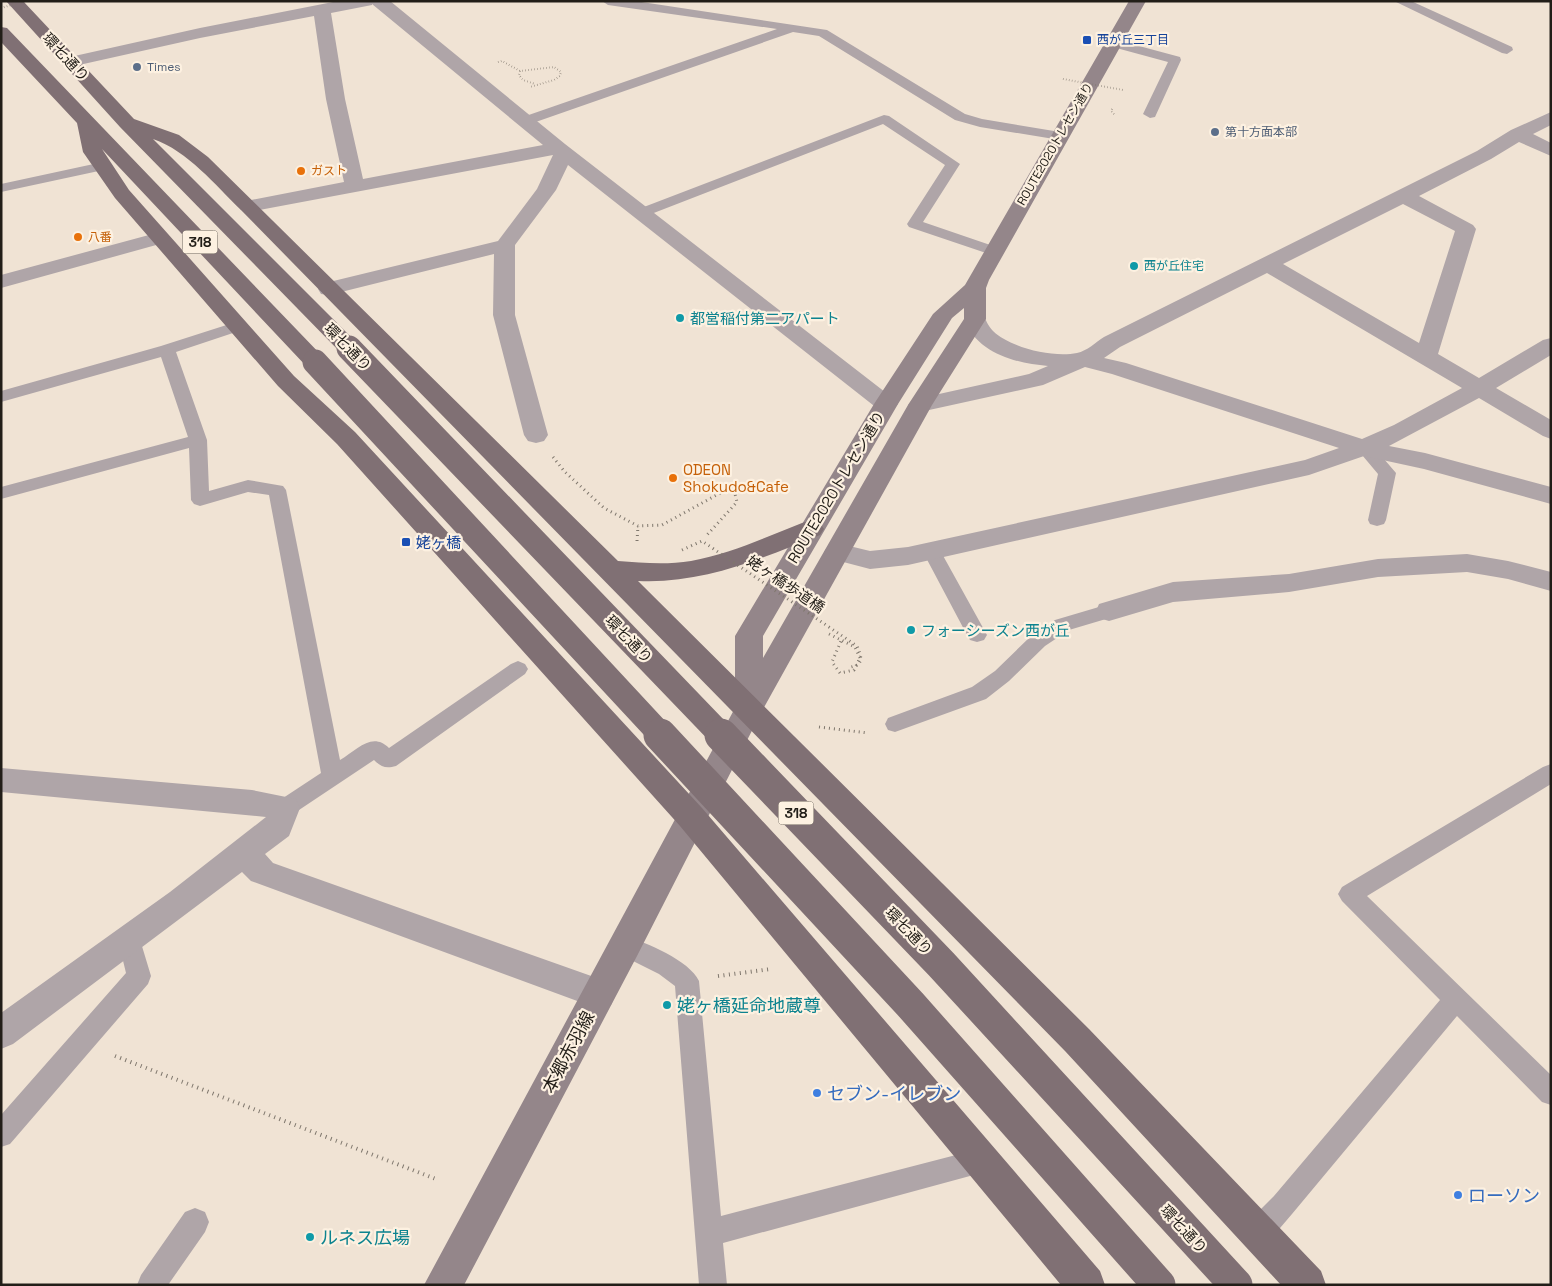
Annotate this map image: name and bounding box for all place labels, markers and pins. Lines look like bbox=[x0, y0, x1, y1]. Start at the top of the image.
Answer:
place label: 西が丘三丁目 bbox=[1097, 32, 1169, 48]
marker: 西が丘三丁目 bbox=[1081, 34, 1093, 46]
place label: Times bbox=[147, 59, 181, 75]
marker: Times bbox=[131, 61, 143, 73]
place label: 第十方面本部 bbox=[1225, 124, 1297, 140]
marker: 第十方面本部 bbox=[1209, 126, 1221, 138]
place label: ガスト bbox=[311, 163, 347, 179]
marker: ガスト bbox=[295, 165, 307, 177]
place label: 八番 bbox=[88, 229, 112, 245]
marker: 八番 bbox=[72, 231, 84, 243]
place label: 西が丘住宅 bbox=[1144, 258, 1204, 274]
marker: 西が丘住宅 bbox=[1128, 260, 1140, 272]
place label: 都営稲付第二アパート bbox=[690, 309, 840, 328]
marker: 都営稲付第二アパート bbox=[674, 312, 686, 324]
place label: ODEON Shokudo&Cafe bbox=[683, 460, 789, 496]
marker: ODEON Shokudo&Cafe bbox=[667, 472, 679, 484]
place label: 姥ヶ橋 bbox=[416, 533, 461, 552]
marker: 姥ヶ橋 bbox=[400, 536, 412, 548]
place label: フォーシーズン西が丘 bbox=[921, 621, 1070, 640]
marker: フォーシーズン西が丘 bbox=[905, 624, 917, 636]
place label: 姥ヶ橋延命地蔵尊 bbox=[677, 994, 821, 1017]
marker: 姥ヶ橋延命地蔵尊 bbox=[661, 999, 673, 1011]
place label: セブン-イレブン bbox=[827, 1082, 961, 1105]
marker: セブン-イレブン bbox=[811, 1087, 823, 1099]
place label: ローソン bbox=[1468, 1184, 1540, 1207]
marker: ローソン bbox=[1452, 1189, 1464, 1201]
place label: ルネス広場 bbox=[320, 1226, 410, 1249]
marker: ルネス広場 bbox=[304, 1231, 316, 1243]

